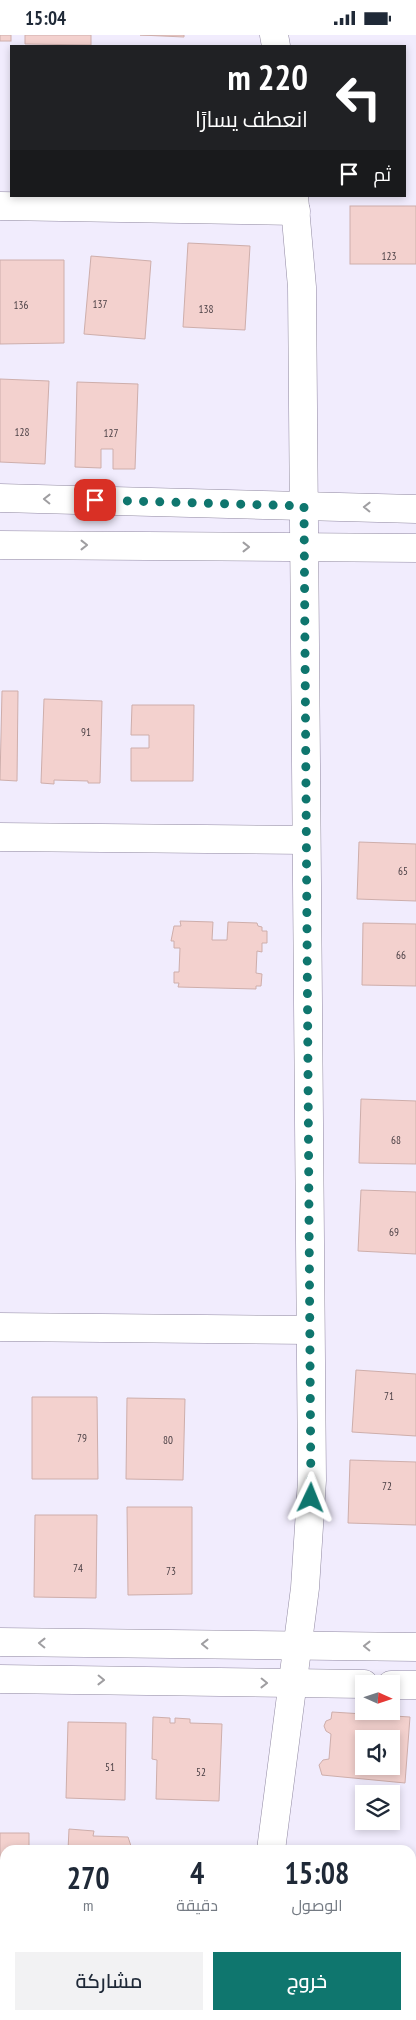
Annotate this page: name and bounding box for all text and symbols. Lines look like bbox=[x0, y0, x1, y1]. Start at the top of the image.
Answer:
text: 15:04 bbox=[25, 6, 66, 30]
text: 220 m bbox=[227, 54, 308, 100]
icon: left bbox=[326, 65, 391, 130]
text: انعطف يسارًا bbox=[195, 105, 308, 133]
icon: arrive bbox=[335, 160, 363, 188]
text: ثم bbox=[373, 162, 391, 186]
house number: 123 bbox=[382, 249, 396, 263]
house number: 137 bbox=[93, 297, 107, 311]
house number: 136 bbox=[14, 298, 28, 312]
house number: 138 bbox=[199, 302, 213, 316]
house number: 128 bbox=[15, 425, 29, 439]
house number: 127 bbox=[104, 426, 118, 440]
pin bbox=[74, 479, 116, 521]
icon: arrive bbox=[81, 486, 109, 514]
one-way arrow bbox=[43, 494, 51, 504]
one-way arrow bbox=[363, 502, 371, 513]
one-way arrow bbox=[80, 540, 88, 551]
one-way arrow bbox=[242, 542, 250, 552]
house number: 91 bbox=[81, 725, 91, 739]
house number: 65 bbox=[398, 864, 408, 878]
house number: 66 bbox=[396, 948, 406, 962]
house number: 68 bbox=[391, 1133, 401, 1147]
house number: 69 bbox=[389, 1225, 399, 1239]
house number: 71 bbox=[384, 1389, 394, 1403]
house number: 79 bbox=[77, 1431, 87, 1445]
house number: 80 bbox=[163, 1433, 173, 1447]
position arrow bbox=[284, 1471, 336, 1523]
house number: 72 bbox=[382, 1479, 392, 1493]
house number: 74 bbox=[73, 1561, 83, 1575]
house number: 73 bbox=[166, 1564, 176, 1578]
one-way arrow bbox=[38, 1638, 46, 1648]
one-way arrow bbox=[201, 1639, 208, 1649]
one-way arrow bbox=[363, 1641, 371, 1651]
one-way arrow bbox=[98, 1675, 105, 1685]
north arrow bbox=[355, 1675, 400, 1720]
map controls bbox=[355, 1675, 400, 1830]
one-way arrow bbox=[260, 1677, 268, 1688]
button: sound bbox=[355, 1730, 400, 1775]
house number: 51 bbox=[105, 1760, 115, 1774]
house number: 52 bbox=[196, 1765, 206, 1779]
button: layers bbox=[355, 1785, 400, 1830]
text: 4 bbox=[190, 1853, 204, 1892]
text: 15:08 bbox=[285, 1853, 349, 1892]
text: 270 bbox=[67, 1858, 110, 1897]
text: m bbox=[83, 1895, 93, 1915]
text: دقيقة bbox=[176, 1895, 218, 1915]
text: الوصول bbox=[291, 1895, 342, 1915]
button: مشاركة bbox=[15, 1952, 203, 2010]
button: خروج bbox=[213, 1952, 401, 2010]

